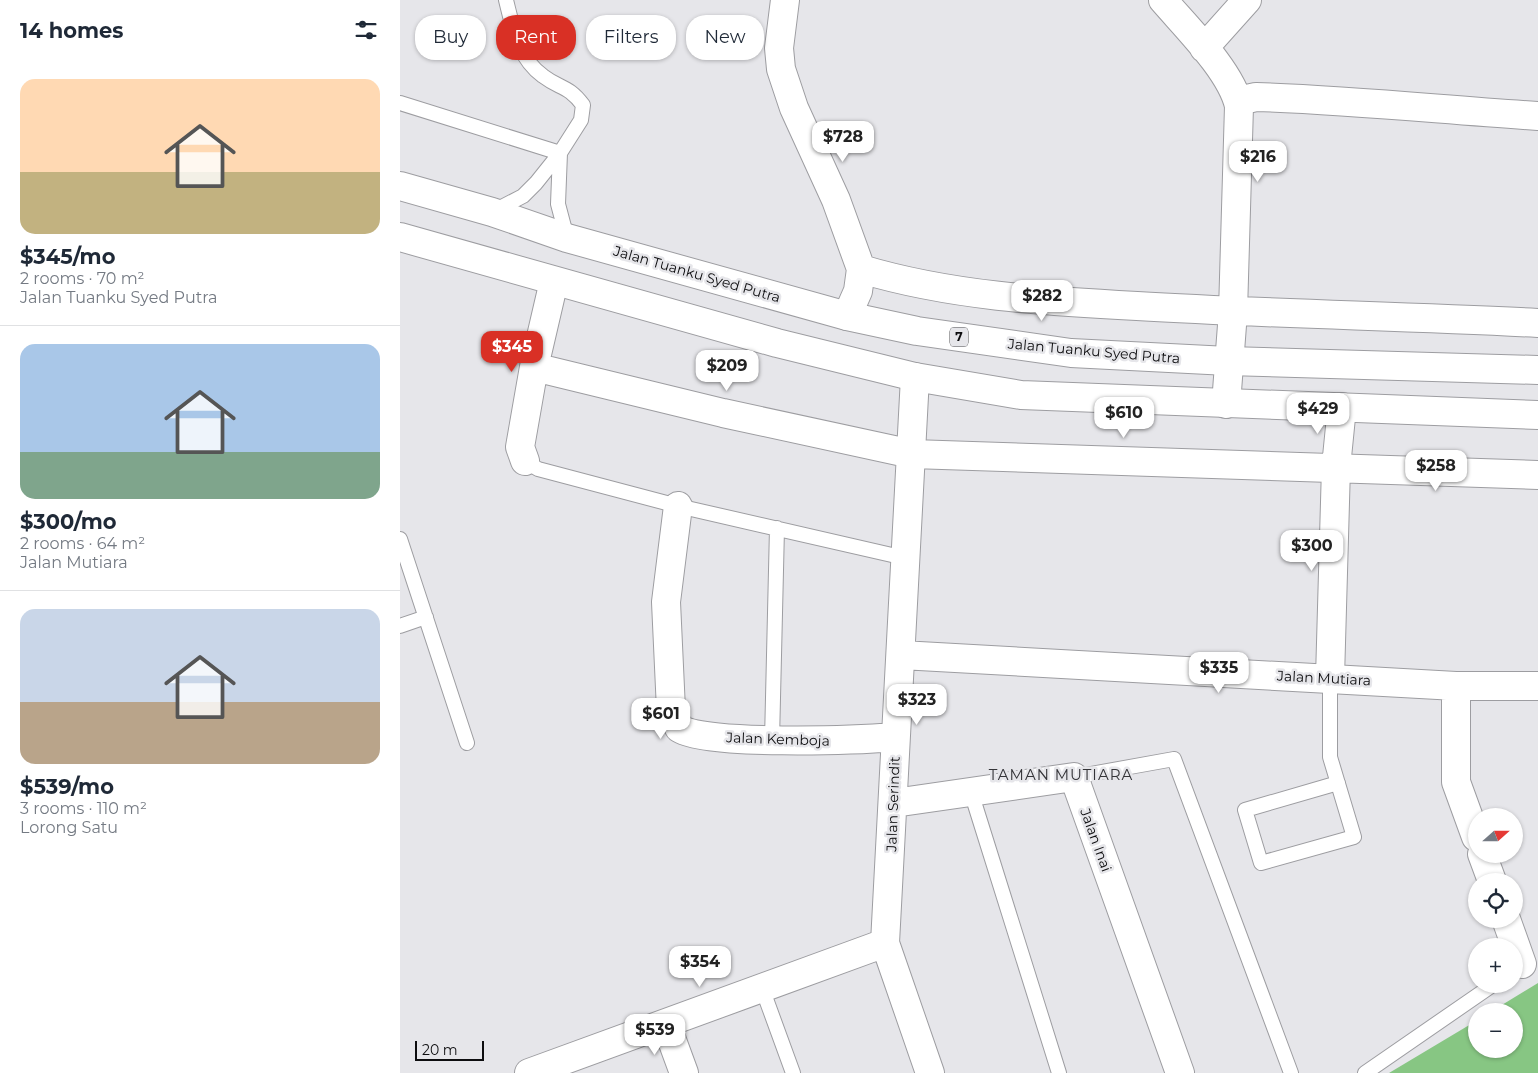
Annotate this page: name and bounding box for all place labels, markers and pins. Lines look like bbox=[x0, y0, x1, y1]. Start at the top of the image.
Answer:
pin: $728 bbox=[813, 120, 873, 163]
pin: $216 bbox=[1228, 140, 1288, 183]
pin: $282 bbox=[1012, 280, 1072, 322]
pin: $345 bbox=[482, 330, 542, 373]
pin: $209 bbox=[697, 350, 757, 392]
pin: $429 bbox=[1288, 392, 1348, 435]
pin: $610 bbox=[1094, 396, 1154, 439]
pin: $258 bbox=[1406, 450, 1466, 492]
pin: $300 bbox=[1282, 530, 1342, 572]
pin: $335 bbox=[1189, 652, 1249, 694]
pin: $323 bbox=[887, 684, 947, 726]
pin: $601 bbox=[631, 698, 691, 740]
pin: $354 bbox=[670, 946, 730, 988]
pin: $539 bbox=[625, 1014, 685, 1056]

